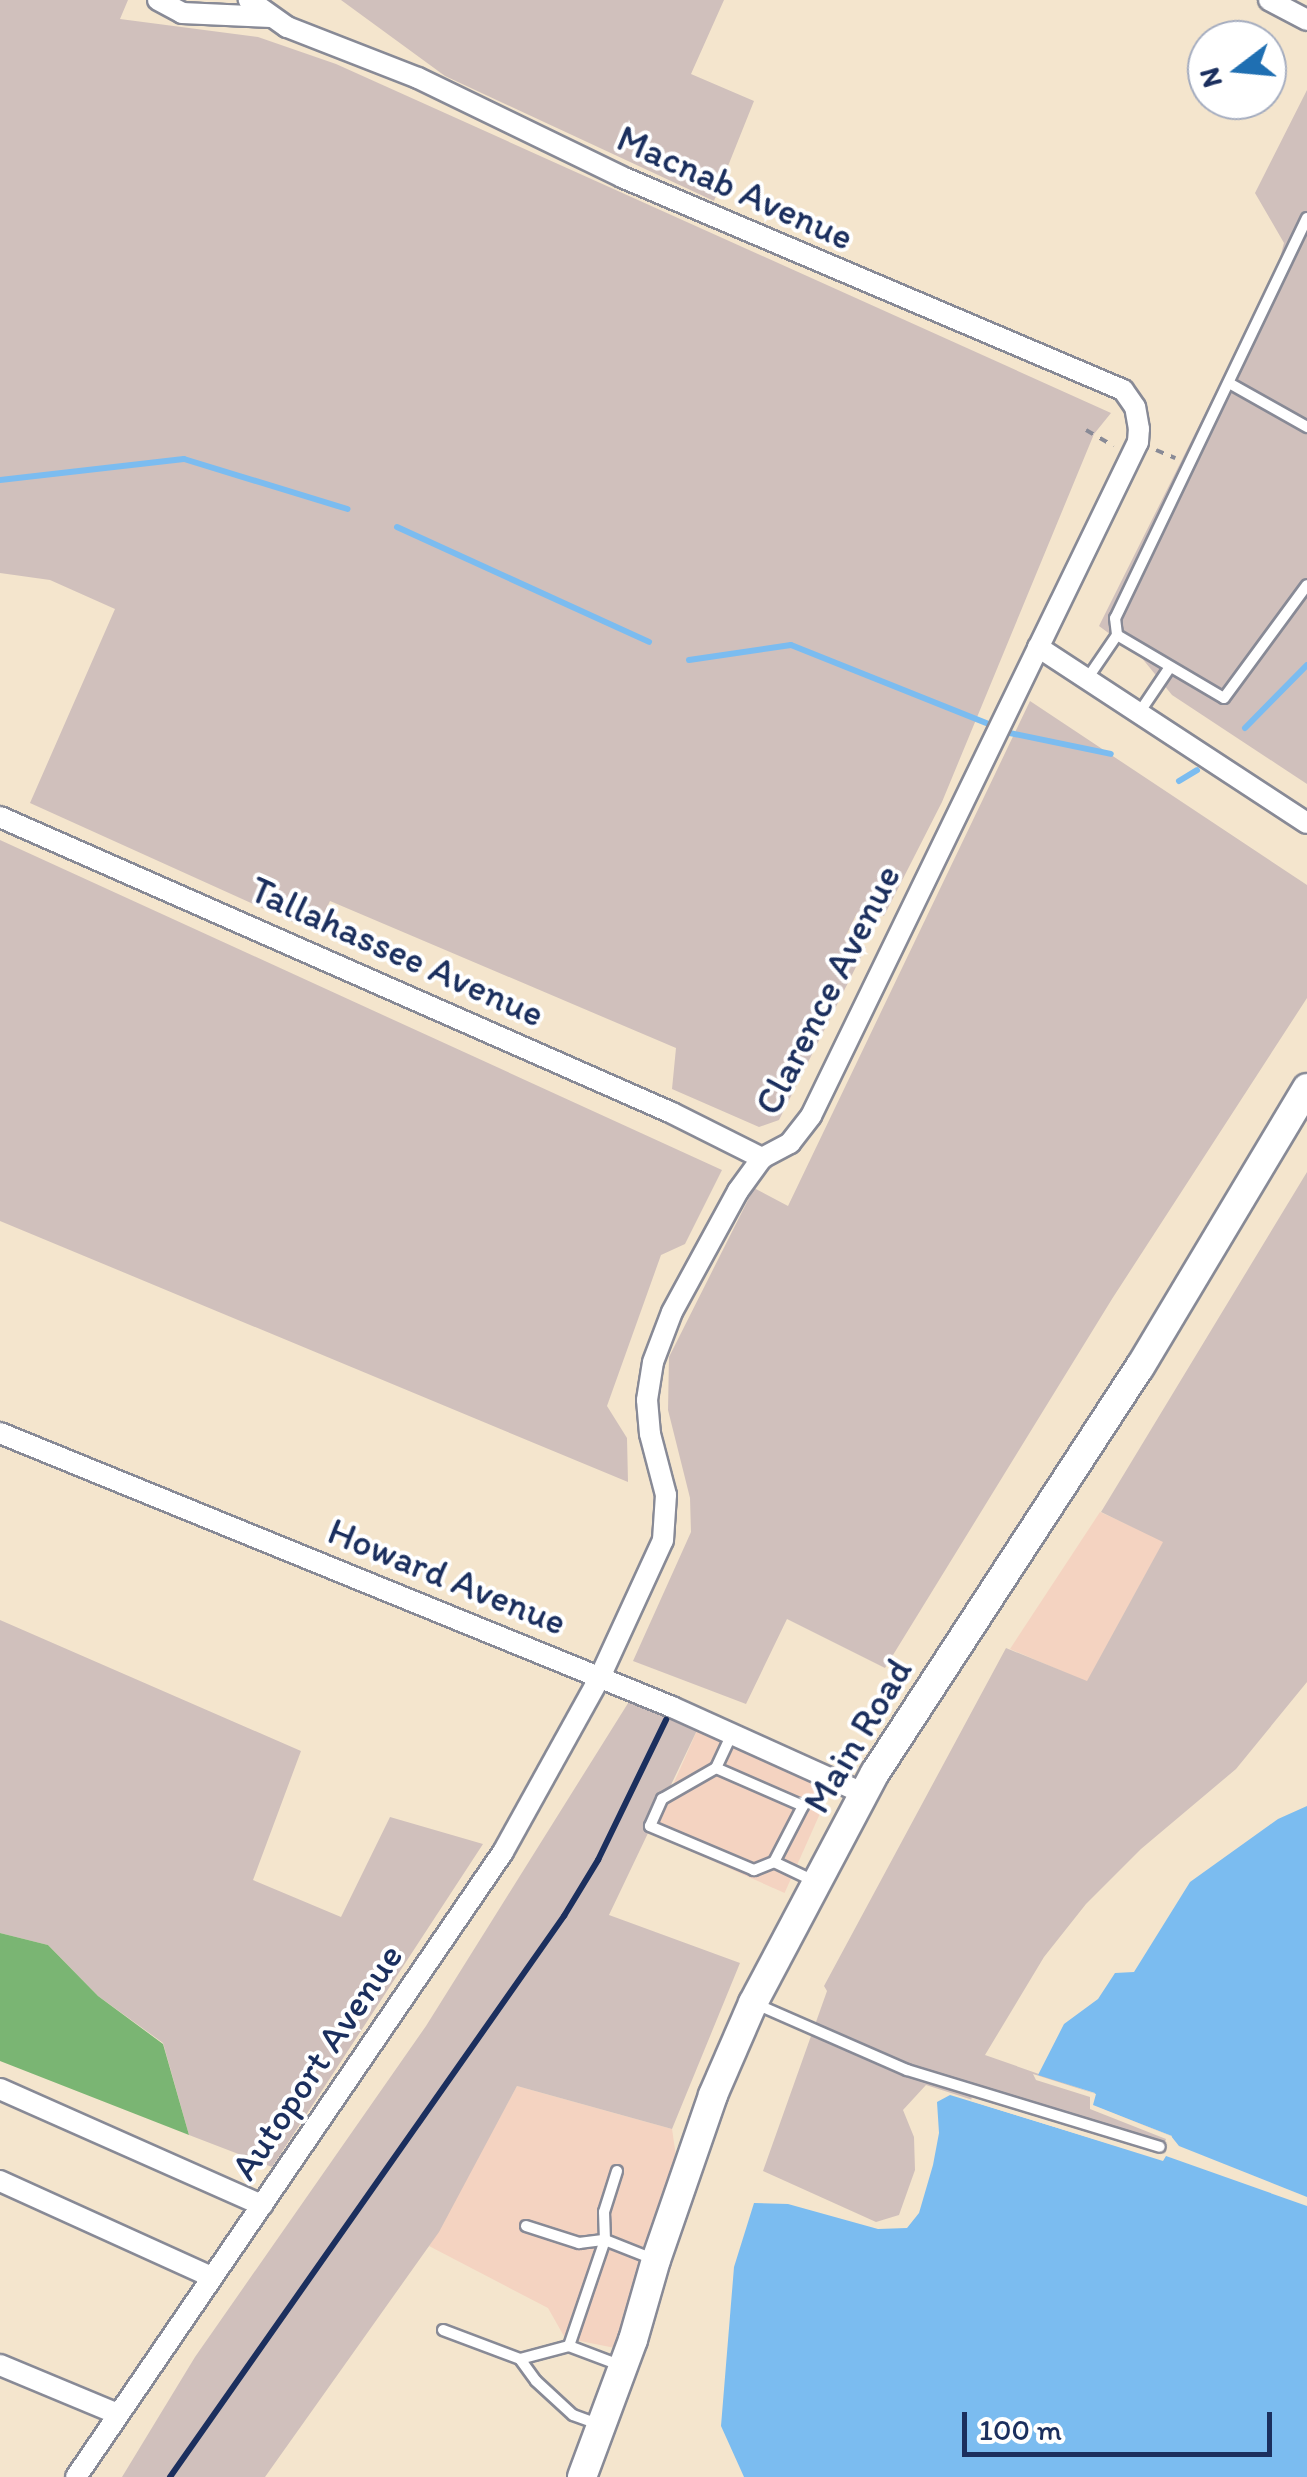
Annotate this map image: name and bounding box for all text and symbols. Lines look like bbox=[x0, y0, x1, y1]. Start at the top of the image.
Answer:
north arrow bbox=[1187, 20, 1287, 120]
text: N bbox=[1191, 64, 1229, 91]
street label: Macnab Avenue bbox=[610, 116, 860, 260]
street label: Clarence Avenue bbox=[746, 858, 910, 1122]
street label: Tallahassee Avenue bbox=[244, 867, 550, 1037]
street label: Howard Avenue bbox=[321, 1509, 573, 1645]
street label: Main Road bbox=[794, 1651, 922, 1821]
street label: Autoport Avenue bbox=[222, 1936, 412, 2188]
scale bar bbox=[967, 2392, 1277, 2454]
text: 100 m bbox=[979, 2411, 1062, 2448]

